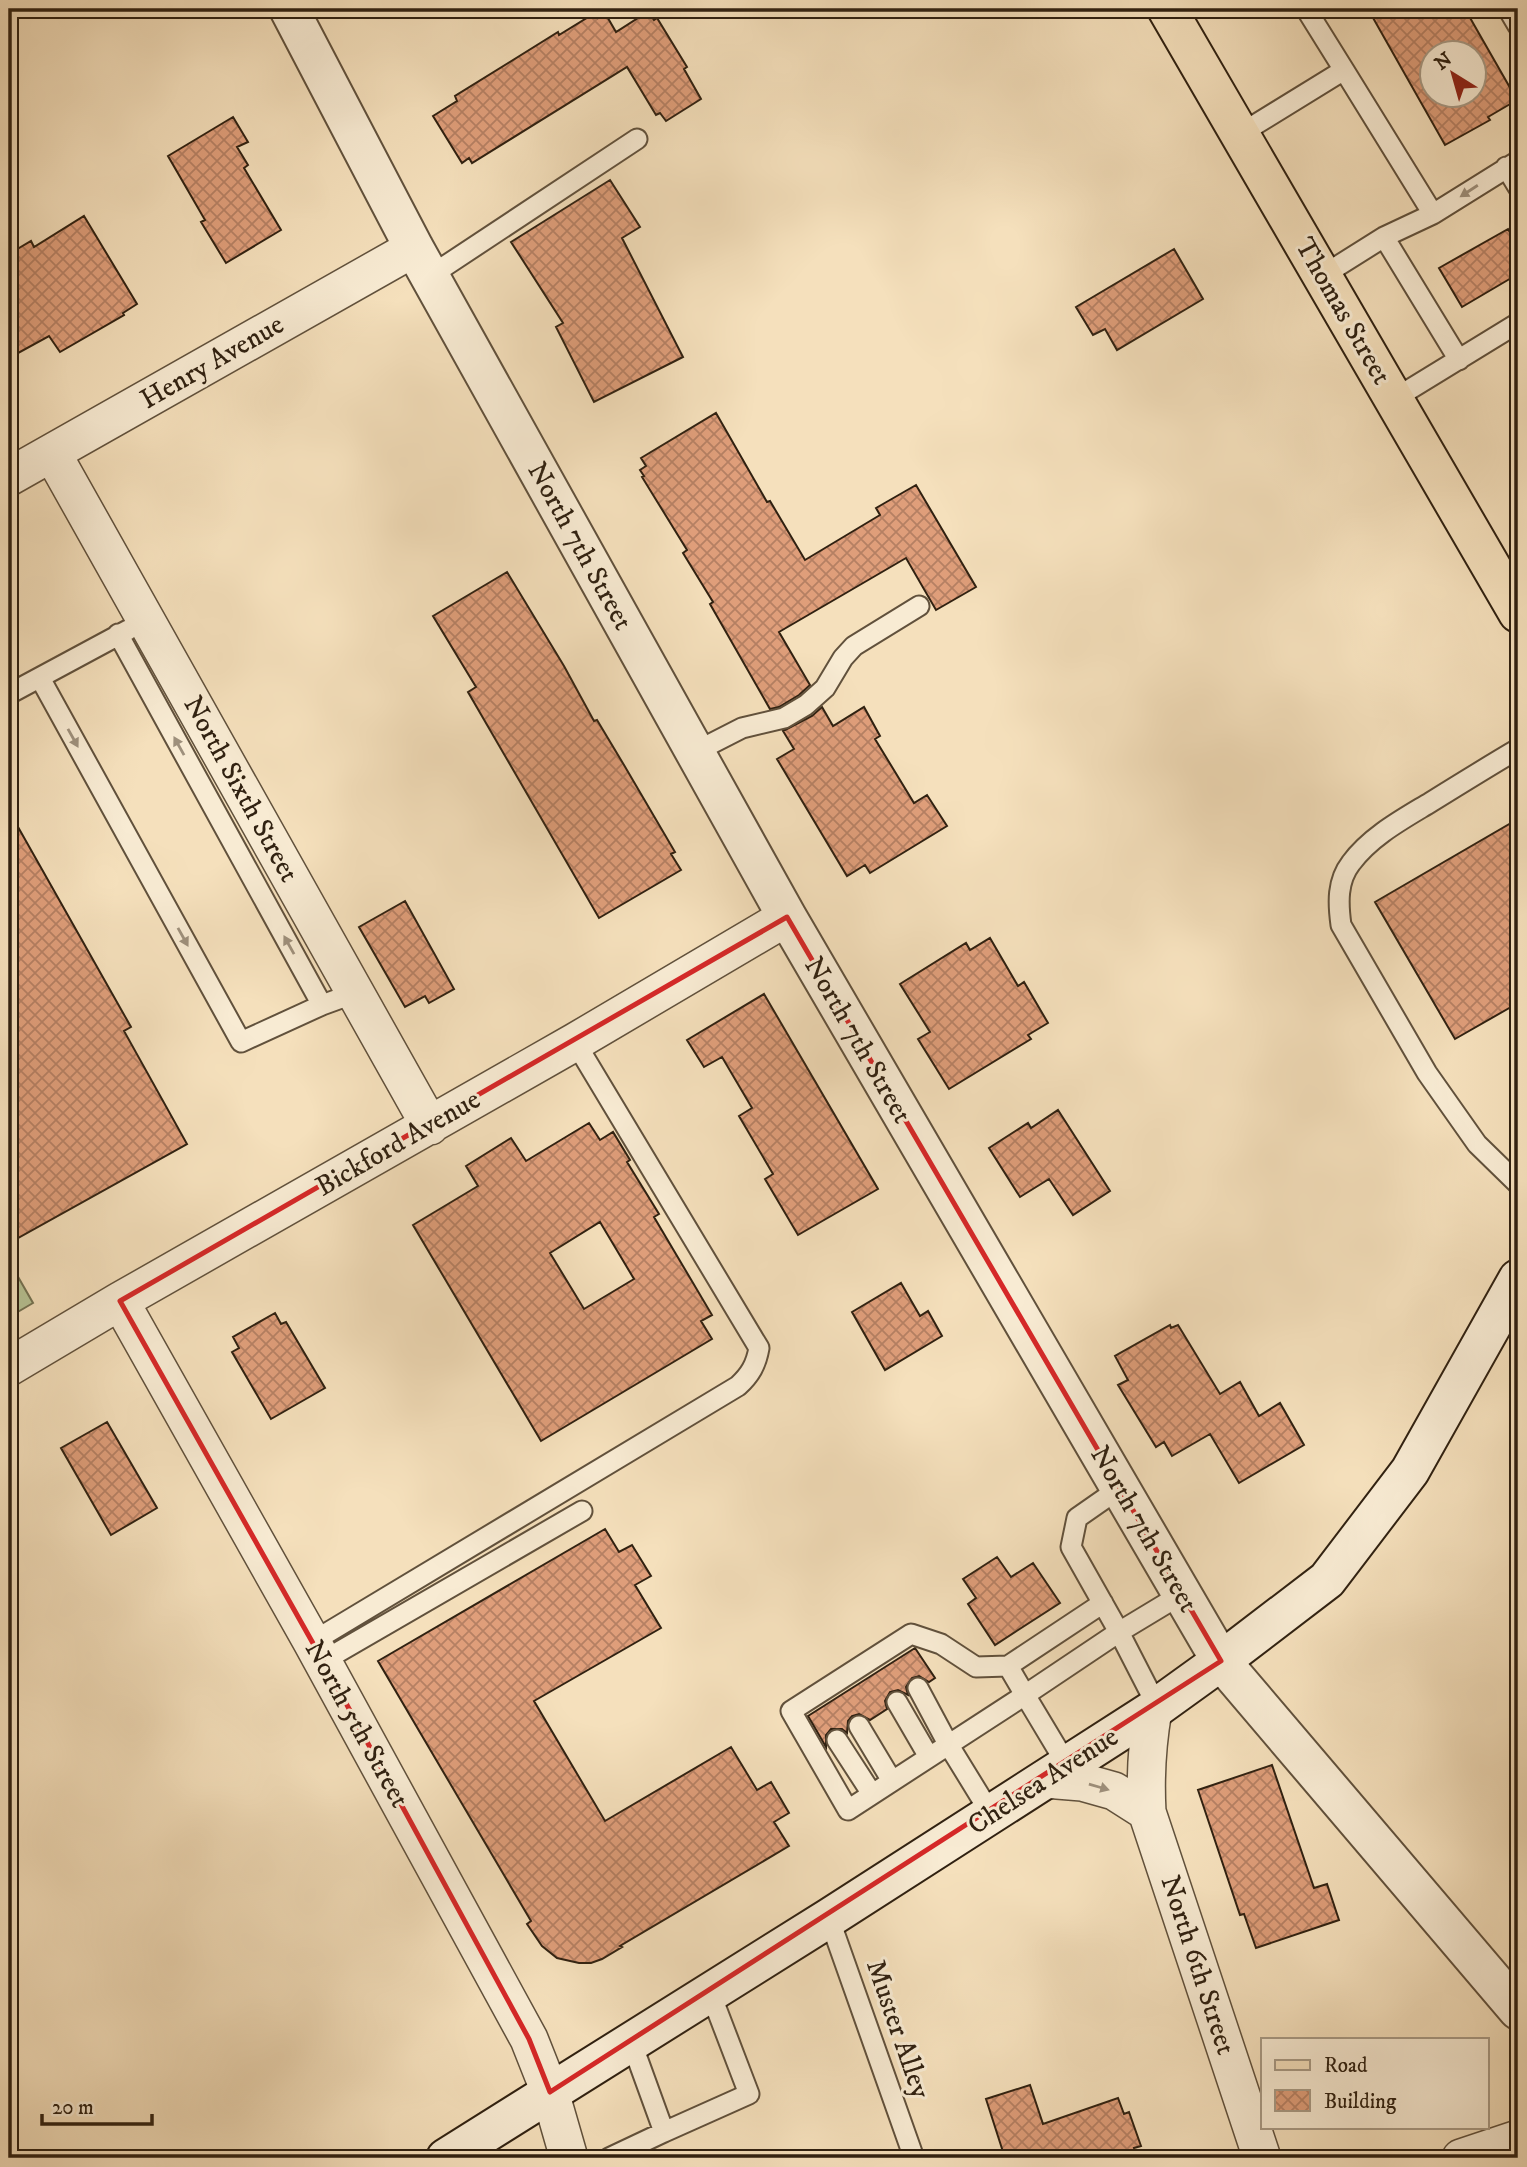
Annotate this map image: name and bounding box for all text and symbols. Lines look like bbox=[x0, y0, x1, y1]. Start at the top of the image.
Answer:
north arrow bbox=[1418, 38, 1488, 108]
text: N bbox=[1431, 48, 1457, 76]
one-way arrow bbox=[1460, 184, 1479, 197]
street label: Thomas Street bbox=[1287, 231, 1399, 391]
street label: Henry Avenue bbox=[134, 307, 290, 417]
street label: North 7th Street bbox=[519, 456, 641, 636]
street label: North Sixth Street bbox=[175, 690, 307, 888]
one-way arrow bbox=[67, 728, 79, 747]
one-way arrow bbox=[173, 736, 185, 756]
one-way arrow bbox=[177, 927, 189, 947]
one-way arrow bbox=[283, 935, 295, 955]
street label: North 7th Street bbox=[796, 950, 920, 1130]
street label: Bickford Avenue bbox=[310, 1082, 486, 1204]
street label: North 7th Street bbox=[1082, 1439, 1206, 1619]
street label: North 5th Street bbox=[297, 1634, 417, 1814]
street label: Chelsea Avenue bbox=[961, 1719, 1125, 1843]
one-way arrow bbox=[1089, 1782, 1110, 1792]
street label: North 6th Street bbox=[1153, 1871, 1243, 2059]
street label: Muster Alley bbox=[858, 1955, 938, 2104]
legend bbox=[1261, 2038, 1488, 2128]
text: Road bbox=[1324, 2053, 1368, 2079]
scale bar bbox=[42, 2083, 152, 2127]
text: Building bbox=[1324, 2089, 1397, 2115]
text: 20 m bbox=[52, 2095, 94, 2121]

